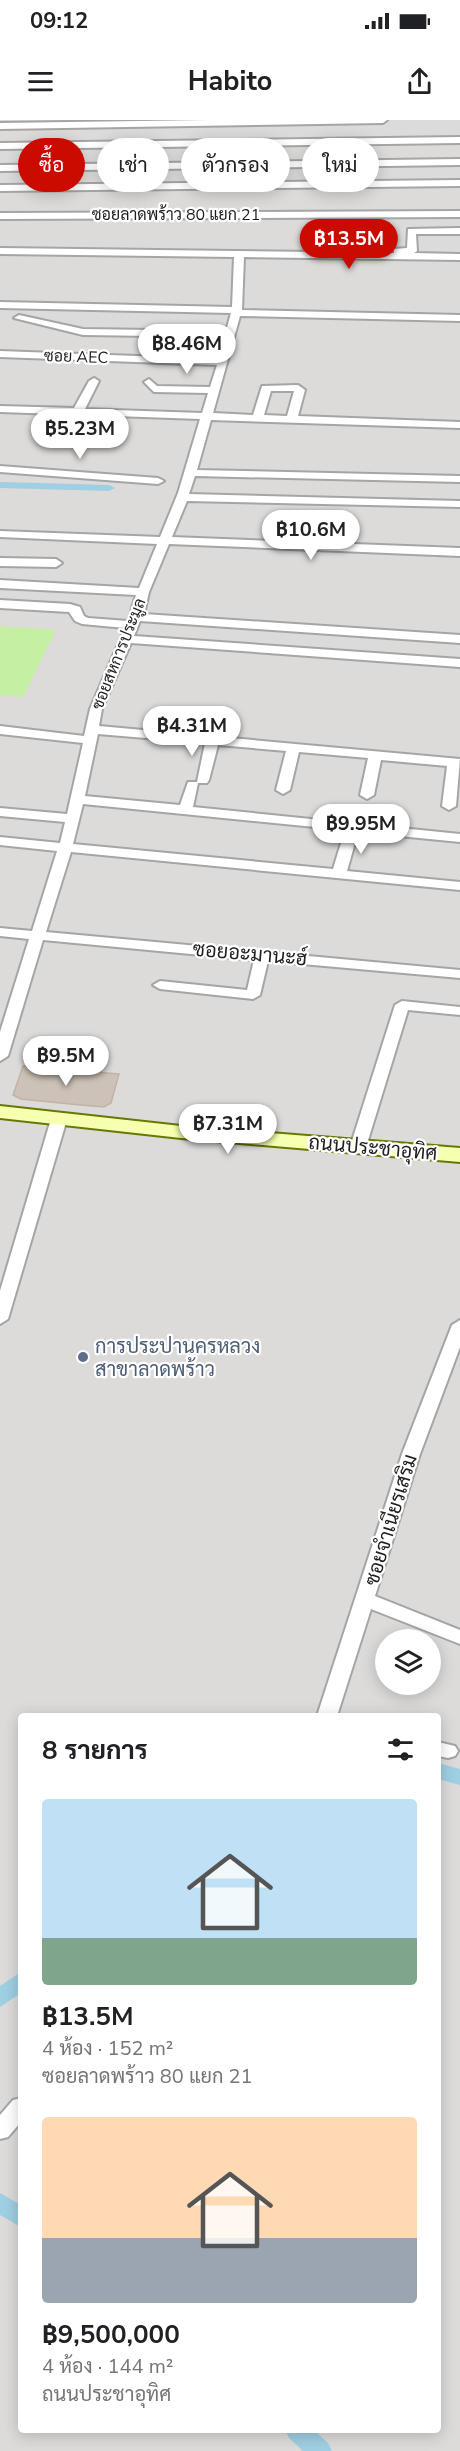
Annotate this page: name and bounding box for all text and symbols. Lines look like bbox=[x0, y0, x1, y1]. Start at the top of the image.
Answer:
text: 09:12 bbox=[30, 6, 88, 36]
text: Habito bbox=[188, 63, 272, 100]
icon: menu bbox=[24, 65, 57, 98]
icon: share bbox=[403, 65, 436, 98]
chip: ซื้อ bbox=[18, 138, 85, 192]
chip: เช่า bbox=[97, 138, 169, 192]
chip: ตัวกรอง bbox=[181, 138, 290, 192]
chip: ใหม่ bbox=[302, 138, 379, 192]
street label: ซอยลาดพร้าว 80 แยก 21 bbox=[92, 204, 260, 226]
pin: ฿13.5M bbox=[300, 219, 398, 270]
text: ฿13.5M bbox=[314, 225, 384, 252]
pin: ฿8.46M bbox=[138, 324, 236, 375]
text: ฿8.46M bbox=[152, 330, 222, 357]
street label: ซอย AEC bbox=[44, 345, 109, 369]
pin: ฿5.23M bbox=[31, 409, 129, 460]
text: ฿5.23M bbox=[45, 415, 115, 442]
pin: ฿10.6M bbox=[262, 510, 360, 561]
text: ฿10.6M bbox=[276, 516, 346, 543]
street label: ซอยสหการประมูล bbox=[87, 595, 151, 713]
pin: ฿4.31M bbox=[143, 706, 241, 757]
text: ฿4.31M bbox=[157, 712, 227, 739]
pin: ฿9.95M bbox=[312, 804, 410, 855]
text: ฿9.95M bbox=[326, 810, 396, 837]
street label: ซอยอะมานะฮ์ bbox=[192, 935, 308, 972]
pin: ฿9.5M bbox=[24, 1036, 108, 1087]
text: ฿9.5M bbox=[37, 1042, 95, 1069]
pin: ฿7.31M bbox=[179, 1104, 277, 1155]
text: ฿7.31M bbox=[193, 1110, 263, 1137]
street label: ถนนประชาอุทิศ bbox=[307, 1129, 439, 1167]
place label: การประปานครหลวง สาขาลาดพร้าว bbox=[95, 1333, 260, 1383]
marker: การประปานครหลวง สาขาลาดพร้าว bbox=[76, 1350, 90, 1364]
street label: ซอยจำเนียรเสริม bbox=[358, 1451, 424, 1589]
map controls bbox=[375, 1629, 441, 1695]
button: layers bbox=[375, 1629, 441, 1695]
text: 8 รายการ bbox=[42, 1733, 148, 1768]
icon: filters bbox=[384, 1733, 417, 1766]
icon: home bbox=[176, 1838, 284, 1946]
text: ฿13.5M bbox=[42, 1999, 134, 2034]
text: 4 ห้อง · 152 m² bbox=[42, 2035, 173, 2062]
text: ซอยลาดพร้าว 80 แยก 21 bbox=[42, 2063, 253, 2090]
icon: home bbox=[176, 2156, 284, 2264]
text: ฿9,500,000 bbox=[42, 2317, 180, 2352]
text: 4 ห้อง · 144 m² bbox=[42, 2353, 173, 2380]
text: ถนนประชาอุทิศ bbox=[42, 2381, 171, 2408]

